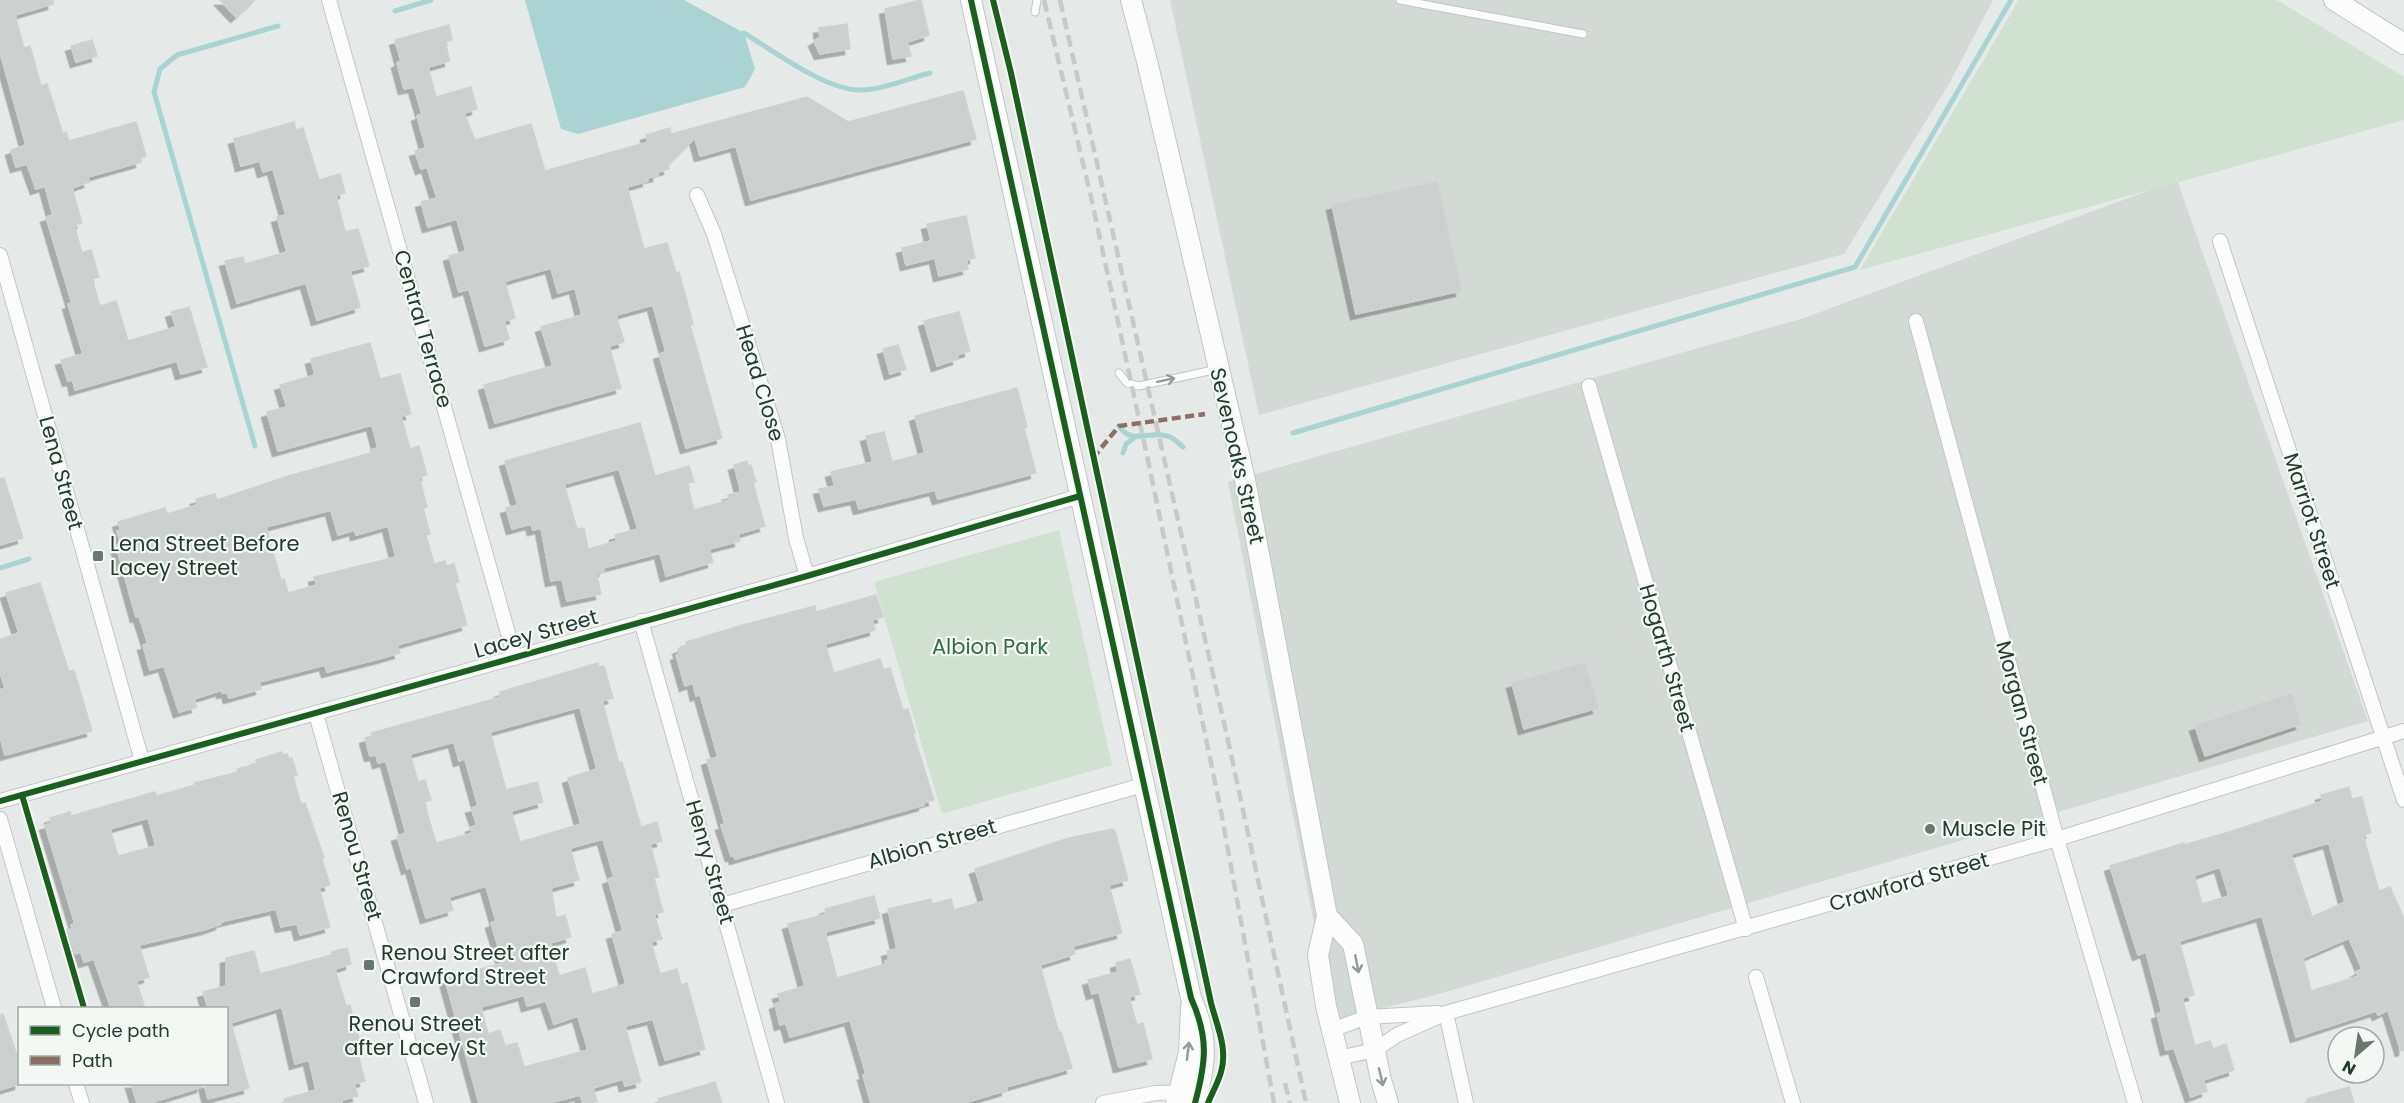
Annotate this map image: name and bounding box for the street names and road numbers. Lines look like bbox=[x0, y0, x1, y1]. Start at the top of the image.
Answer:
street label: Central Terrace bbox=[387, 246, 460, 411]
street label: Head Close bbox=[729, 321, 792, 445]
street label: Sevenoaks Street bbox=[1203, 365, 1272, 547]
street label: Lena Street bbox=[32, 413, 91, 533]
street label: Marriot Street bbox=[2277, 449, 2348, 593]
street label: Hogarth Street bbox=[1633, 581, 1702, 735]
street label: Lacey Street bbox=[470, 602, 601, 665]
street label: Morgan Street bbox=[1989, 638, 2056, 788]
street label: Renou Street bbox=[325, 788, 390, 924]
street label: Henry Street bbox=[679, 796, 742, 927]
street label: Albion Street bbox=[864, 811, 1000, 876]
street label: Crawford Street bbox=[1826, 845, 1992, 918]

